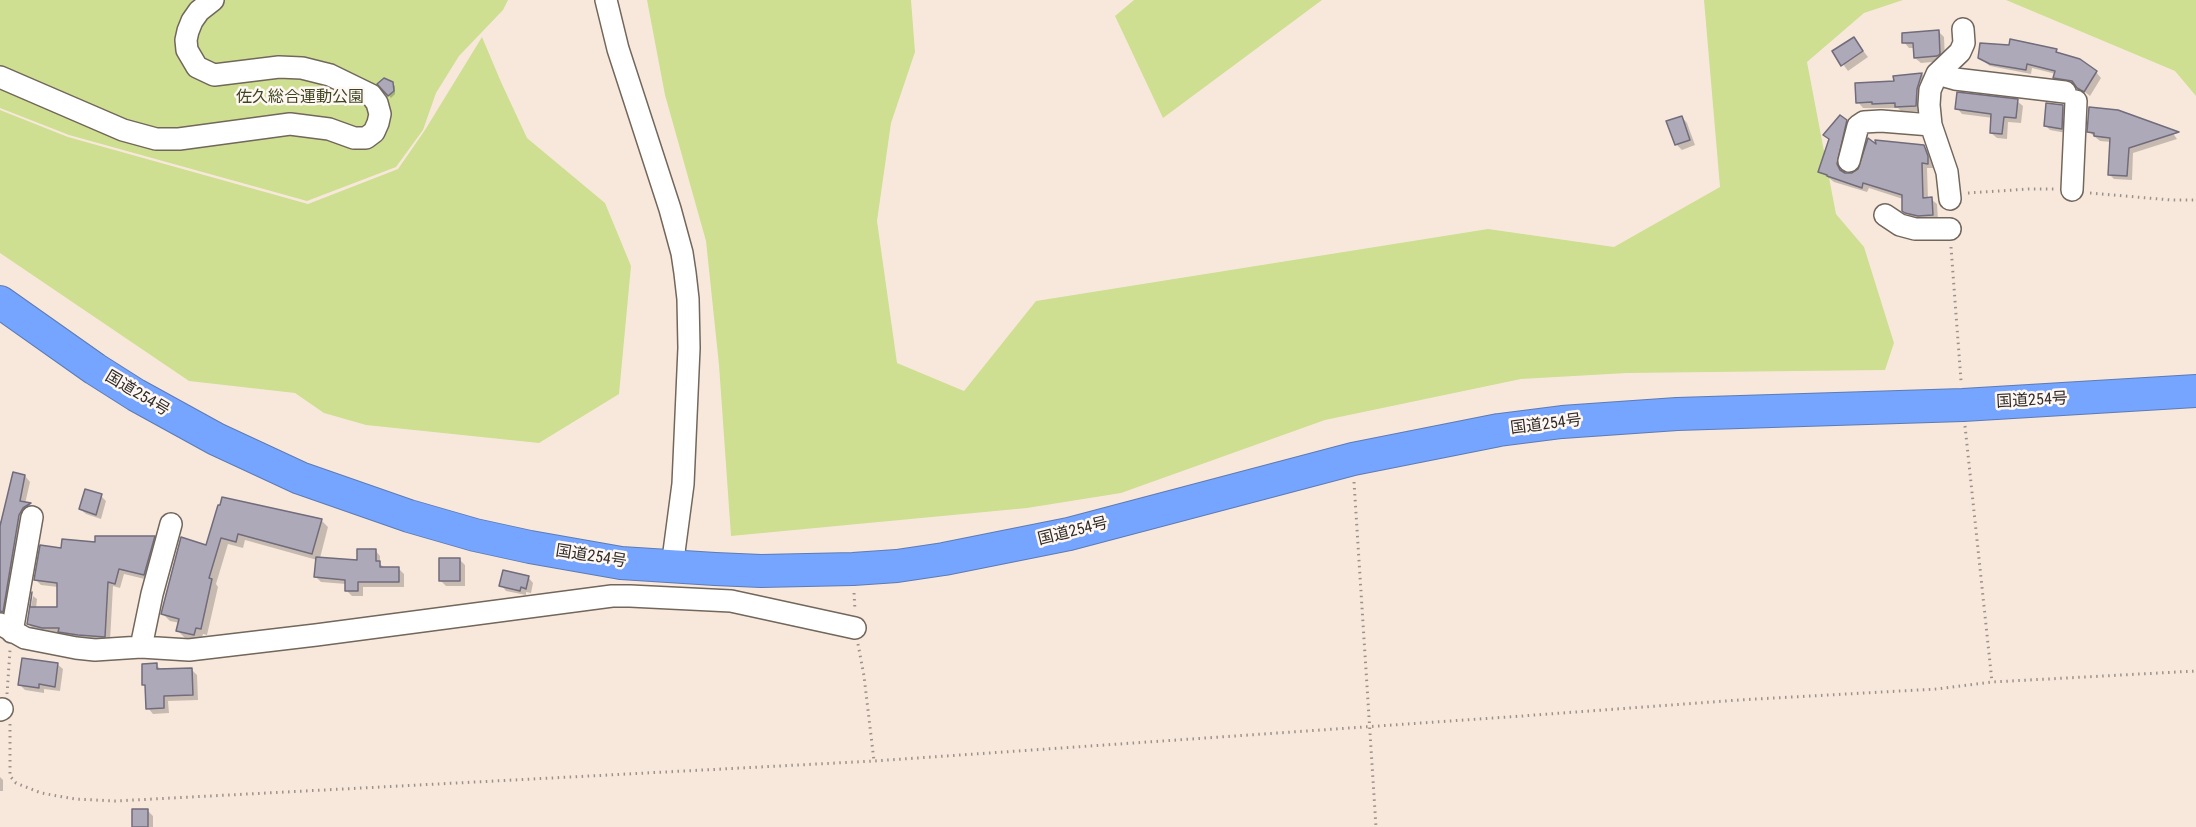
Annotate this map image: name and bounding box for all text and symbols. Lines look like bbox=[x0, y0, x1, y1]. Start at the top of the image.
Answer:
park label: 佐久総合運動公園 bbox=[236, 88, 364, 108]
street label: 国道254号 bbox=[101, 367, 173, 421]
street label: 国道254号 bbox=[1996, 390, 2068, 412]
street label: 国道254号 bbox=[1509, 411, 1583, 439]
street label: 国道254号 bbox=[1036, 514, 1110, 550]
street label: 国道254号 bbox=[554, 542, 628, 572]

